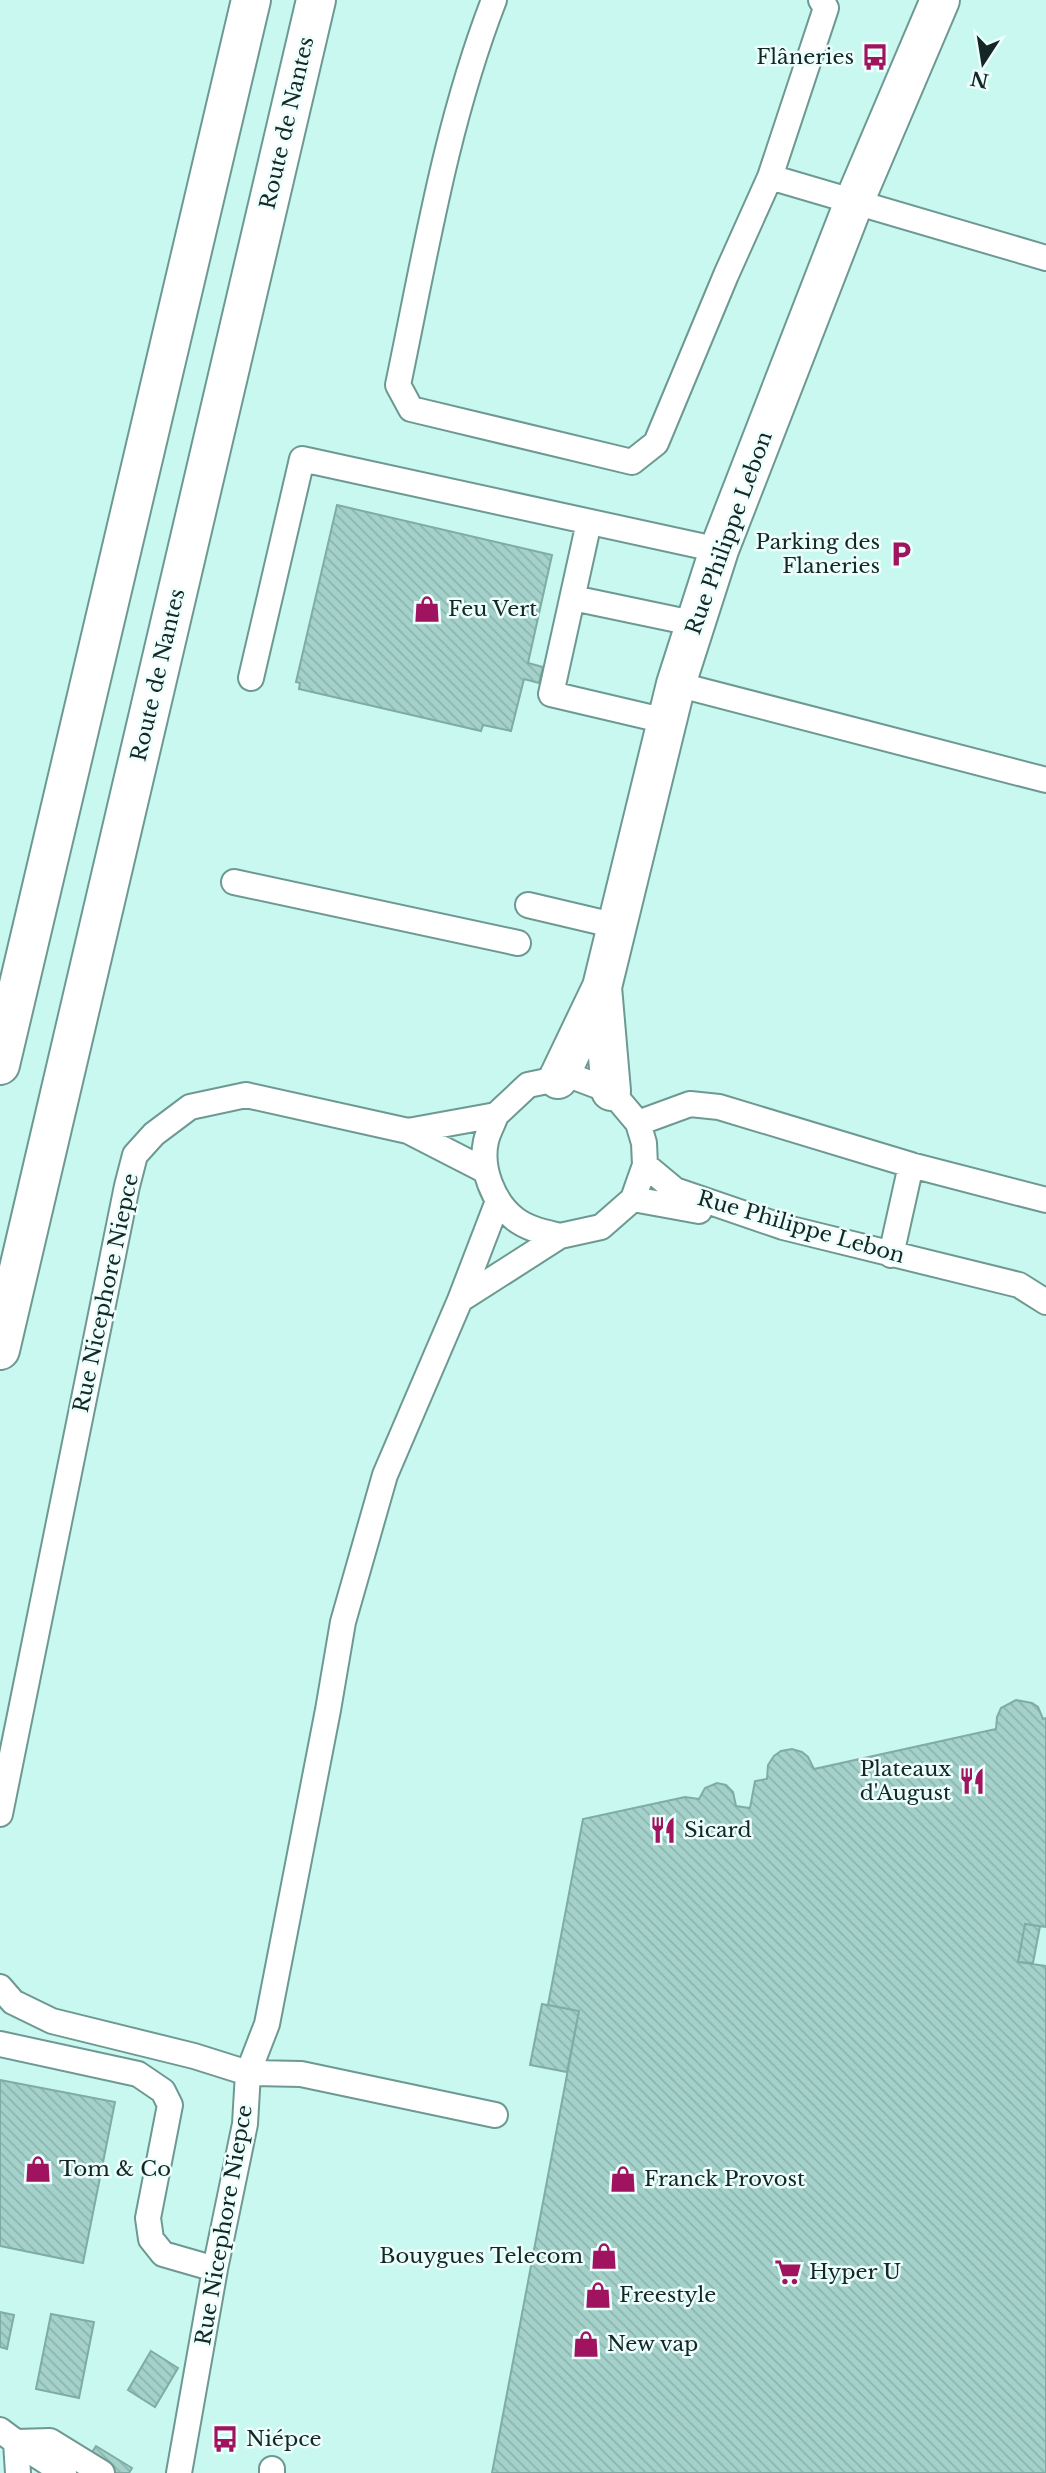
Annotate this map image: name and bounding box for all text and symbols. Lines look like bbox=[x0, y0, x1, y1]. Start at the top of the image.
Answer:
north arrow bbox=[948, 28, 1018, 98]
street label: Route de Nantes bbox=[255, 34, 319, 212]
bus stop icon: Flâneries bbox=[860, 42, 890, 72]
place label: Flâneries bbox=[756, 44, 854, 70]
text: N bbox=[968, 66, 991, 92]
street label: Rue Philippe Lebon bbox=[680, 428, 778, 638]
place label: Parking des Flaneries bbox=[755, 529, 880, 579]
parking icon: Parking des Flaneries bbox=[886, 539, 916, 569]
street label: Route de Nantes bbox=[126, 586, 190, 764]
shop icon: Feu Vert bbox=[412, 594, 442, 624]
place label: Feu Vert bbox=[448, 596, 537, 622]
street label: Rue Nicephore Niepce bbox=[68, 1171, 144, 1415]
street label: Rue Philippe Lebon bbox=[694, 1185, 908, 1269]
place label: Plateaux d'August bbox=[860, 1756, 951, 1806]
restaurant icon: Plateaux d'August bbox=[957, 1766, 987, 1796]
restaurant icon: Sicard bbox=[648, 1815, 678, 1845]
place label: Sicard bbox=[684, 1817, 752, 1843]
street label: Rue Nicephore Niepce bbox=[190, 2103, 258, 2347]
shop icon: Tom & Co bbox=[23, 2154, 53, 2184]
place label: Tom & Co bbox=[59, 2156, 171, 2182]
shop icon: Franck Provost bbox=[608, 2164, 638, 2194]
place label: Franck Provost bbox=[644, 2166, 805, 2192]
shop icon: Bouygues Telecom bbox=[589, 2241, 619, 2271]
place label: Bouygues Telecom bbox=[379, 2243, 583, 2269]
supermarket icon: Hyper U bbox=[773, 2257, 803, 2287]
place label: Hyper U bbox=[809, 2259, 901, 2285]
shop icon: Freestyle bbox=[583, 2280, 613, 2310]
place label: Freestyle bbox=[619, 2282, 716, 2308]
shop icon: New vap bbox=[571, 2329, 601, 2359]
place label: New vap bbox=[607, 2331, 698, 2357]
bus stop icon: Niépce bbox=[210, 2424, 240, 2454]
place label: Niépce bbox=[246, 2426, 321, 2452]

